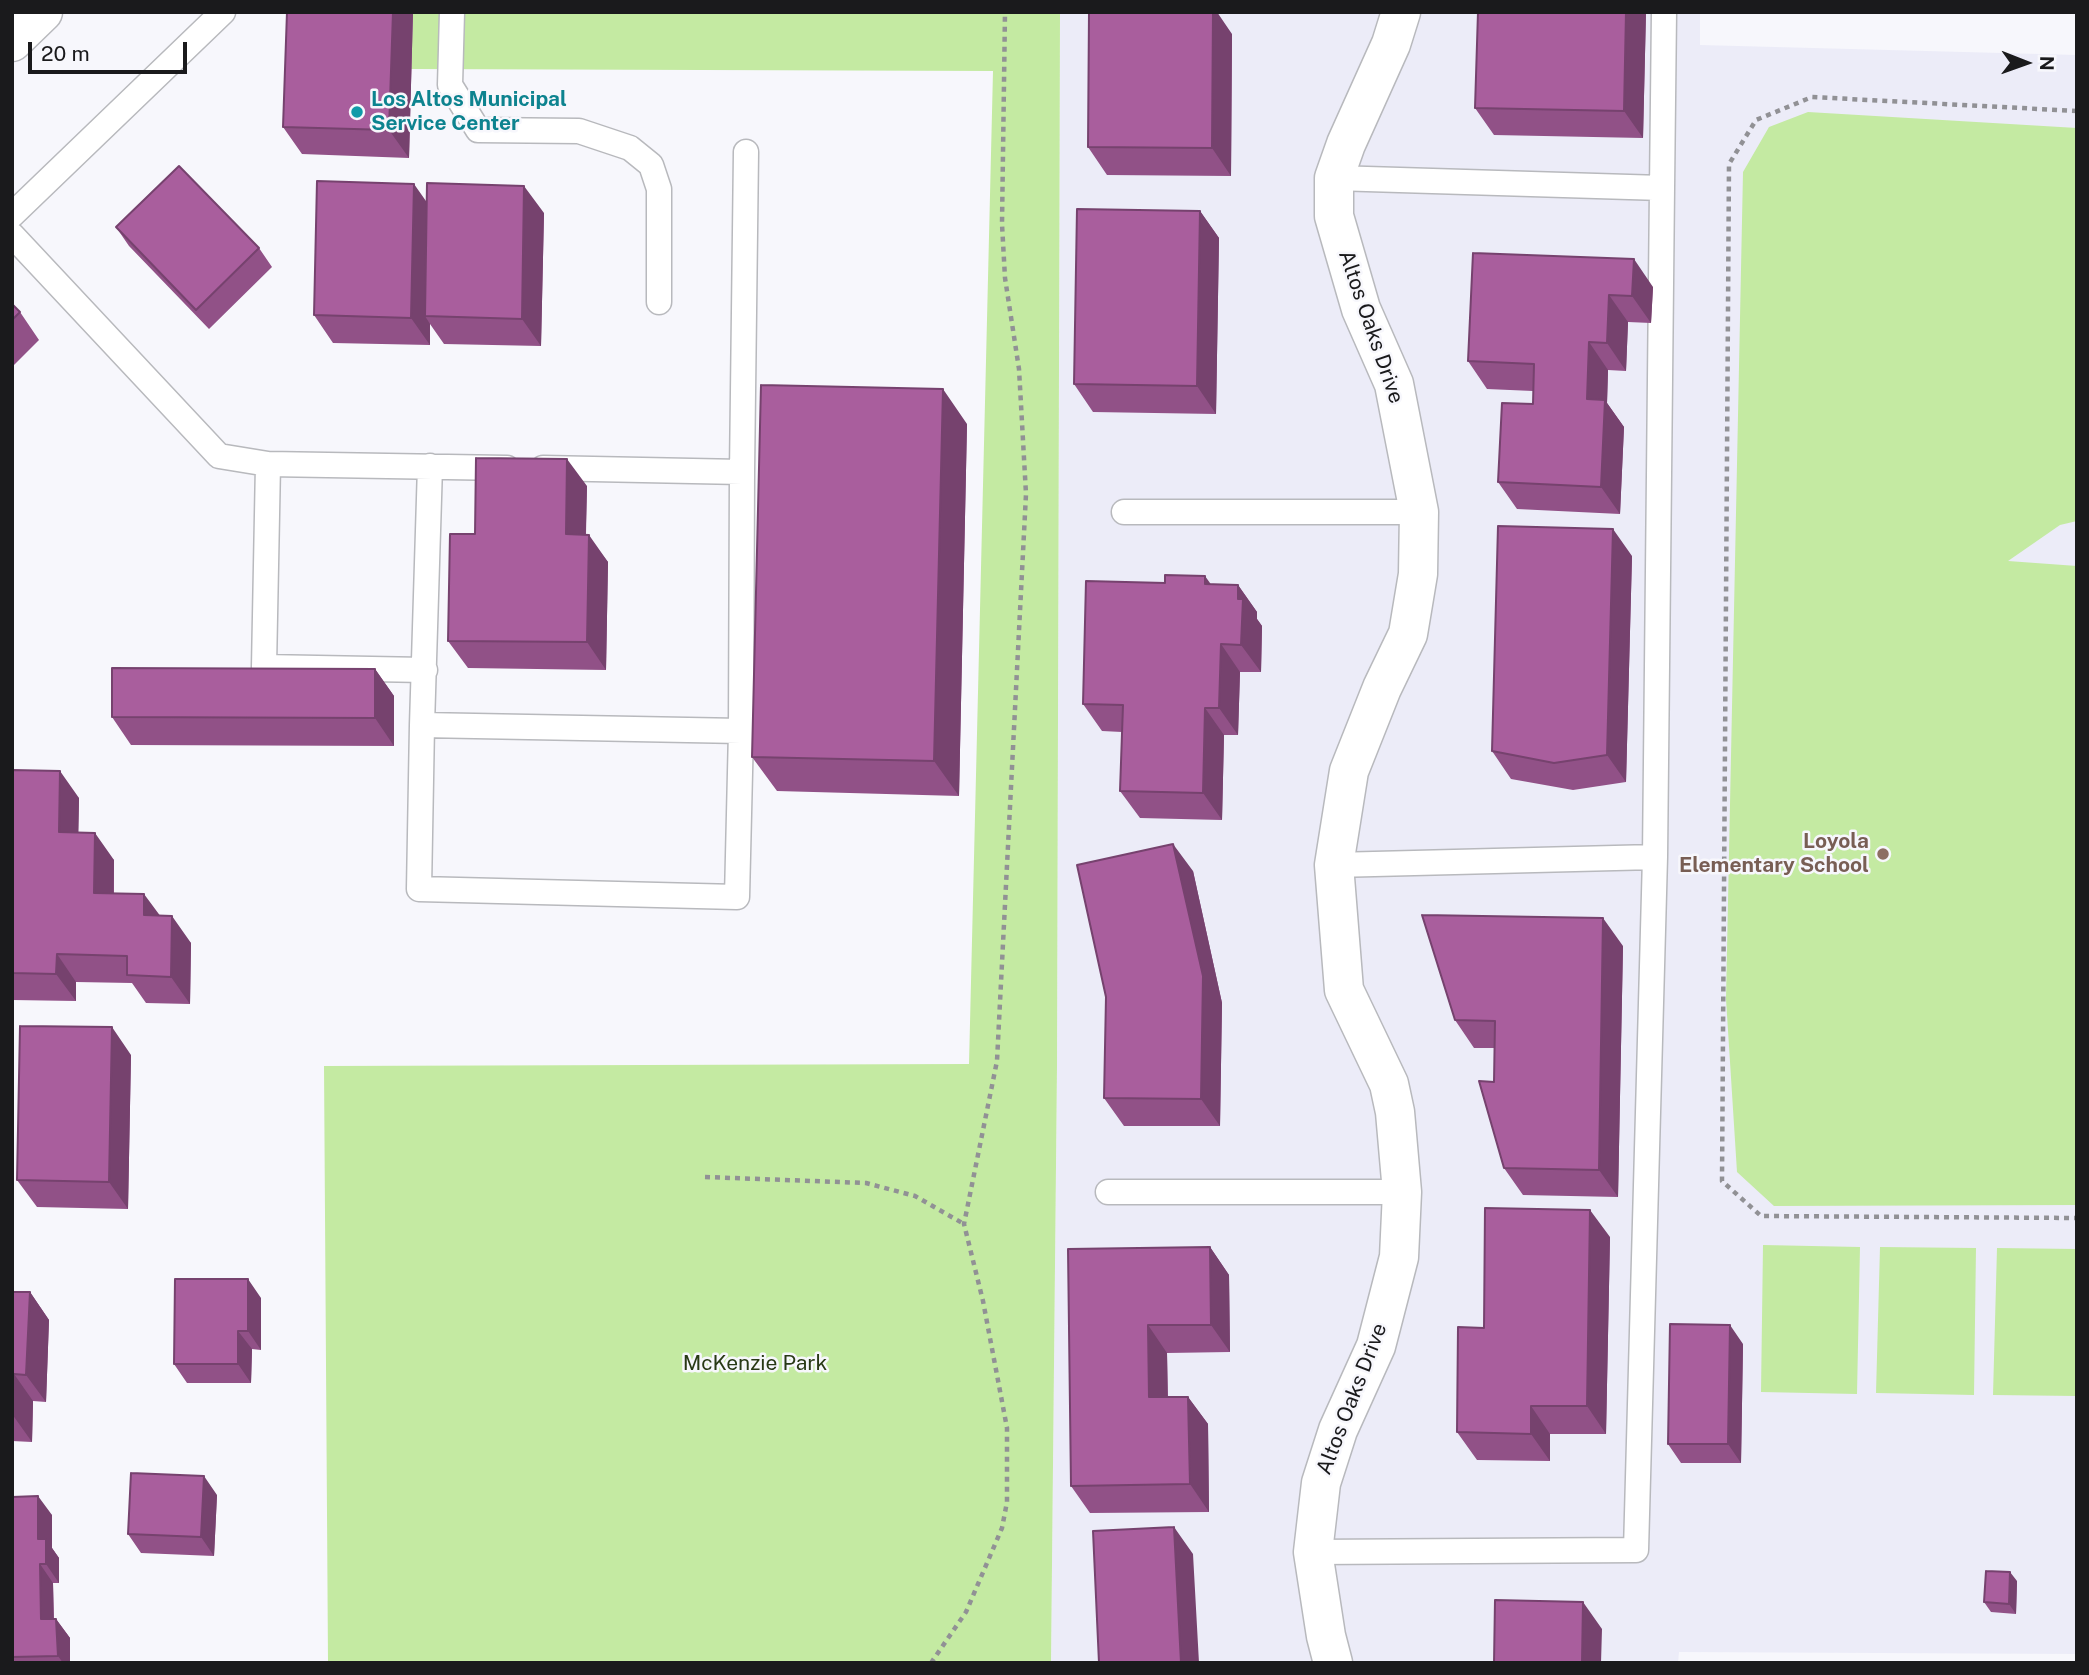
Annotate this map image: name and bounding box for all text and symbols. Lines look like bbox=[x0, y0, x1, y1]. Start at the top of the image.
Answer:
scale bar bbox=[32, 28, 191, 72]
north arrow bbox=[1991, 28, 2061, 98]
text: 20 m bbox=[41, 41, 90, 66]
text: N bbox=[2036, 56, 2058, 71]
place label: Los Altos Municipal Service Center bbox=[371, 87, 567, 137]
marker: Los Altos Municipal Service Center bbox=[349, 104, 365, 120]
street label: Altos Oaks Drive bbox=[1333, 247, 1409, 407]
place label: Loyola Elementary School bbox=[1679, 829, 1869, 879]
marker: Loyola Elementary School bbox=[1875, 846, 1891, 862]
street label: Altos Oaks Drive bbox=[1312, 1320, 1392, 1478]
park label: McKenzie Park bbox=[683, 1351, 827, 1377]

